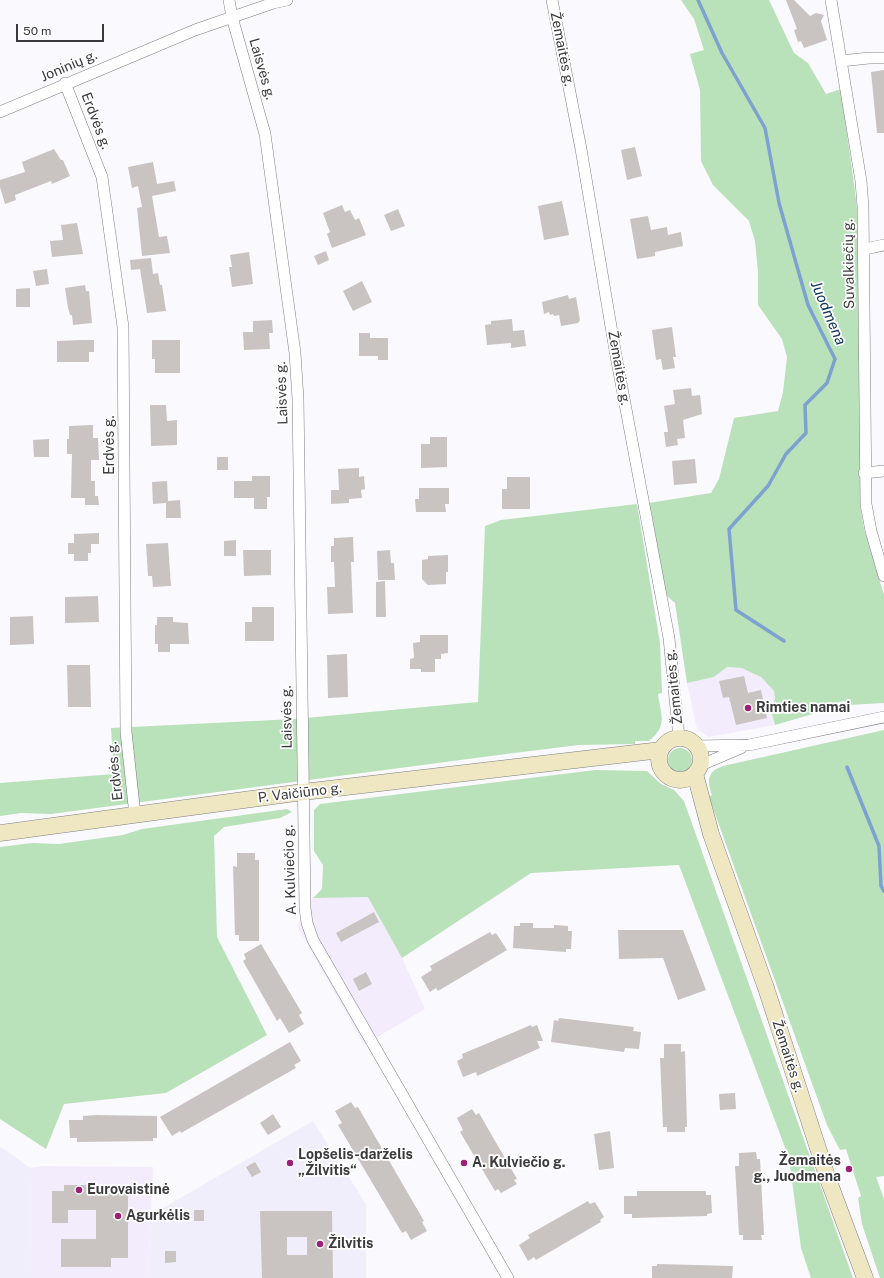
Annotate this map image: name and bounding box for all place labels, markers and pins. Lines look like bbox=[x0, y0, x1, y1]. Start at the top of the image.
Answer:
place label: Rimties namai bbox=[756, 700, 850, 716]
marker: Rimties namai bbox=[743, 703, 753, 713]
place label: Lopšelis-darželis „Žilvitis“ bbox=[298, 1147, 413, 1180]
place label: Žemaitės g., Juodmena bbox=[754, 1153, 841, 1186]
place label: A. Kulviečio g. bbox=[472, 1155, 566, 1171]
marker: Lopšelis-darželis „Žilvitis“ bbox=[285, 1158, 295, 1168]
marker: A. Kulviečio g. bbox=[459, 1158, 469, 1168]
marker: Žemaitės g., Juodmena bbox=[844, 1164, 854, 1174]
place label: Eurovaistinė bbox=[87, 1182, 170, 1198]
marker: Eurovaistinė bbox=[74, 1185, 84, 1195]
place label: Agurkėlis bbox=[126, 1208, 190, 1224]
marker: Agurkėlis bbox=[113, 1211, 123, 1221]
place label: Žilvitis bbox=[328, 1236, 373, 1252]
marker: Žilvitis bbox=[315, 1239, 325, 1249]

